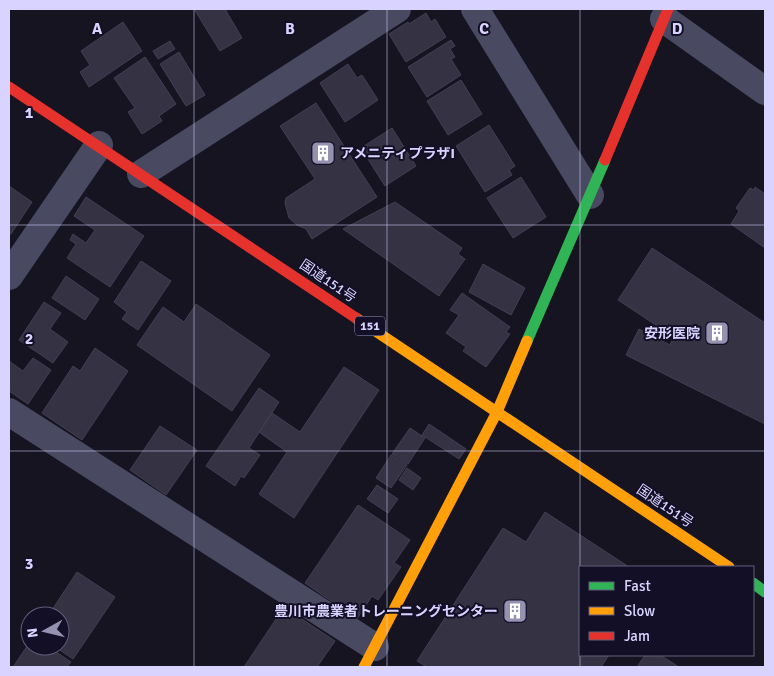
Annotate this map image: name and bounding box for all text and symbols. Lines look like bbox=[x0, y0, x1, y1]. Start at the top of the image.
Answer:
text: A bbox=[92, 19, 103, 39]
text: B bbox=[285, 19, 295, 39]
text: C bbox=[479, 19, 489, 39]
text: D bbox=[672, 19, 683, 39]
text: 1 bbox=[25, 103, 34, 123]
building icon: アメニティプラザI bbox=[310, 140, 336, 166]
place label: アメニティプラザI bbox=[340, 145, 455, 162]
street label: 国道151号 bbox=[296, 256, 360, 306]
road number: 151 bbox=[355, 316, 385, 336]
building icon: 安形医院 bbox=[704, 320, 730, 346]
place label: 安形医院 bbox=[644, 325, 700, 342]
text: 2 bbox=[25, 329, 33, 349]
street label: 国道151号 bbox=[633, 481, 697, 531]
text: 3 bbox=[25, 554, 33, 574]
legend bbox=[579, 566, 754, 656]
text: Fast bbox=[624, 577, 651, 595]
building icon: 豊川市農業者トレーニングセンター bbox=[502, 598, 528, 624]
text: Slow bbox=[624, 602, 655, 620]
place label: 豊川市農業者トレーニングセンター bbox=[274, 603, 498, 620]
north arrow bbox=[20, 606, 70, 656]
text: N bbox=[24, 627, 42, 639]
text: Jam bbox=[624, 627, 650, 645]

